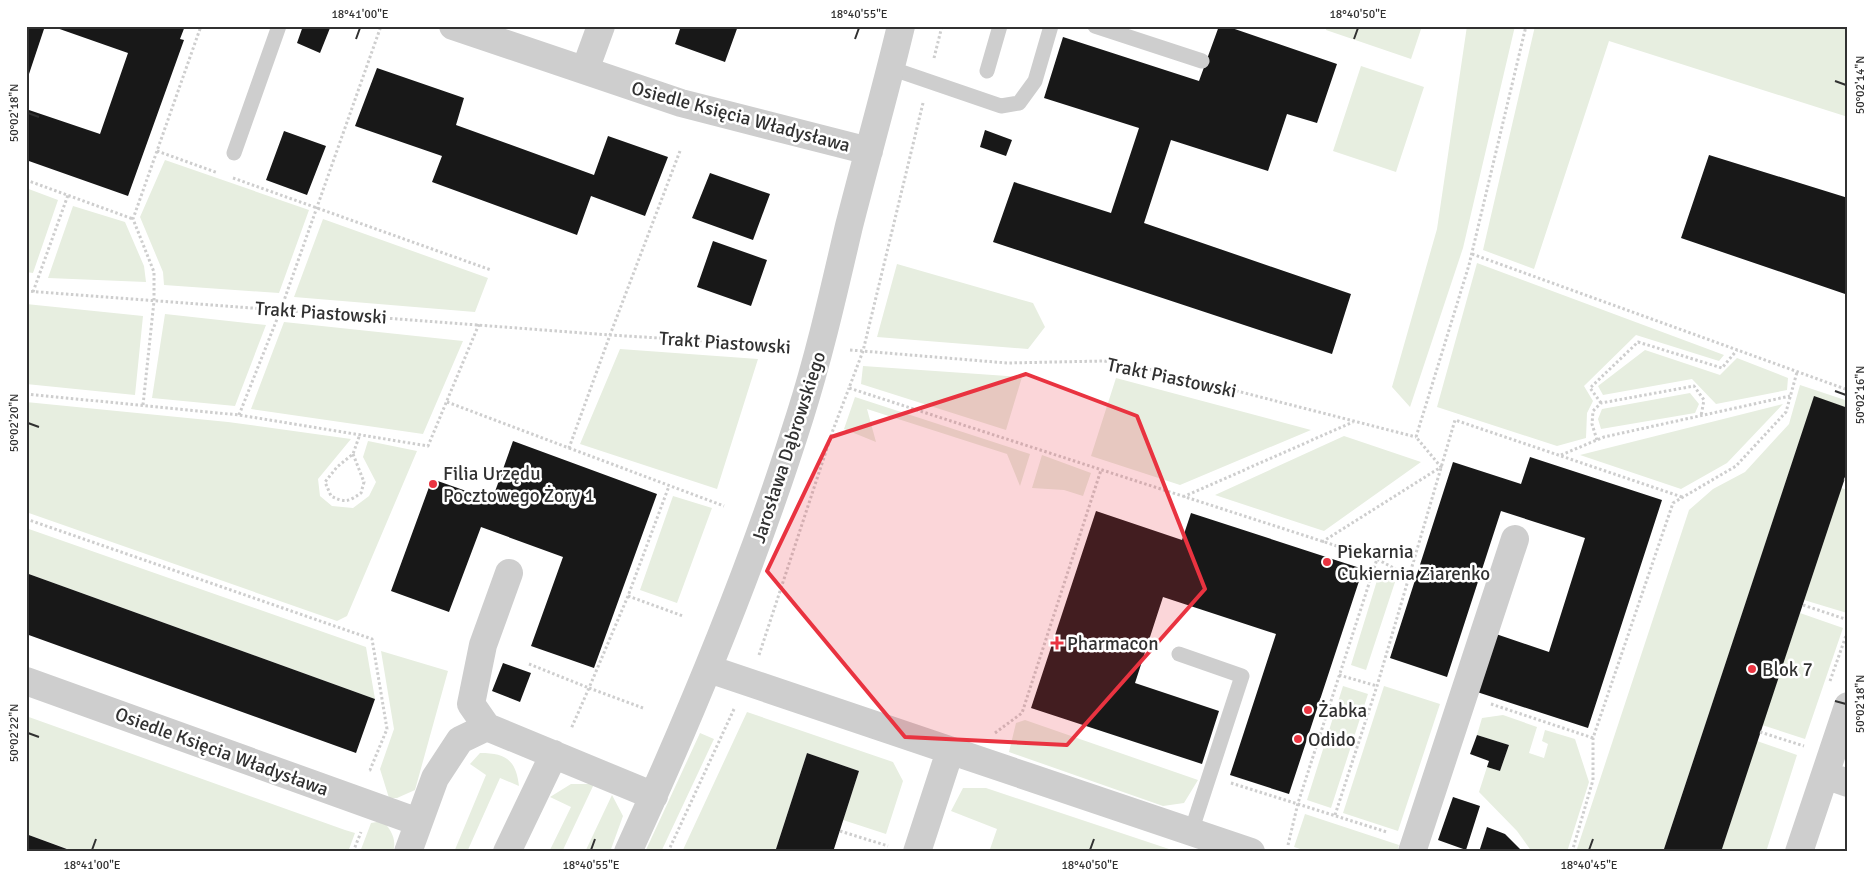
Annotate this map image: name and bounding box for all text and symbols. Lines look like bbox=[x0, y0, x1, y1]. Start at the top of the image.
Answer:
text: 18°41'00"E bbox=[331, 7, 389, 22]
text: 18°40'55"E bbox=[830, 7, 888, 22]
text: 18°40'50"E bbox=[1329, 7, 1387, 22]
text: 50°02'14"N bbox=[1853, 56, 1868, 114]
street label: Osiedle Księcia Władysława bbox=[629, 76, 853, 158]
text: 50°02'18"N bbox=[7, 84, 22, 142]
street label: Trakt Piastowski bbox=[254, 296, 388, 330]
street label: Trakt Piastowski bbox=[658, 326, 792, 360]
street label: Jarosława Dąbrowskiego bbox=[747, 348, 831, 546]
street label: Trakt Piastowski bbox=[1105, 353, 1239, 403]
text: 50°02'16"N bbox=[1853, 366, 1868, 424]
text: 50°02'20"N bbox=[7, 394, 22, 452]
place label: Filia Urzędu Pocztowego Żory 1 bbox=[443, 462, 595, 508]
marker: Filia Urzędu Pocztowego Żory 1 bbox=[427, 478, 439, 490]
place label: Piekarnia Cukiernia Ziarenko bbox=[1337, 540, 1490, 586]
marker: Piekarnia Cukiernia Ziarenko bbox=[1321, 556, 1333, 568]
place label: Pharmacon bbox=[1067, 632, 1159, 656]
marker: Pharmacon bbox=[1051, 637, 1063, 649]
place label: Blok 7 bbox=[1762, 658, 1813, 682]
marker: Blok 7 bbox=[1746, 663, 1758, 675]
text: 50°02'18"N bbox=[1853, 675, 1868, 733]
place label: Żabka bbox=[1318, 699, 1367, 723]
street label: Osiedle Księcia Władysława bbox=[112, 702, 332, 802]
text: 50°02'22"N bbox=[7, 704, 22, 762]
marker: Żabka bbox=[1302, 704, 1314, 716]
place label: Odido bbox=[1308, 728, 1356, 752]
marker: Odido bbox=[1292, 733, 1304, 745]
text: 18°41'00"E bbox=[63, 858, 121, 873]
text: 18°40'55"E bbox=[562, 858, 620, 873]
text: 18°40'50"E bbox=[1061, 858, 1119, 873]
text: 18°40'45"E bbox=[1560, 858, 1618, 873]

